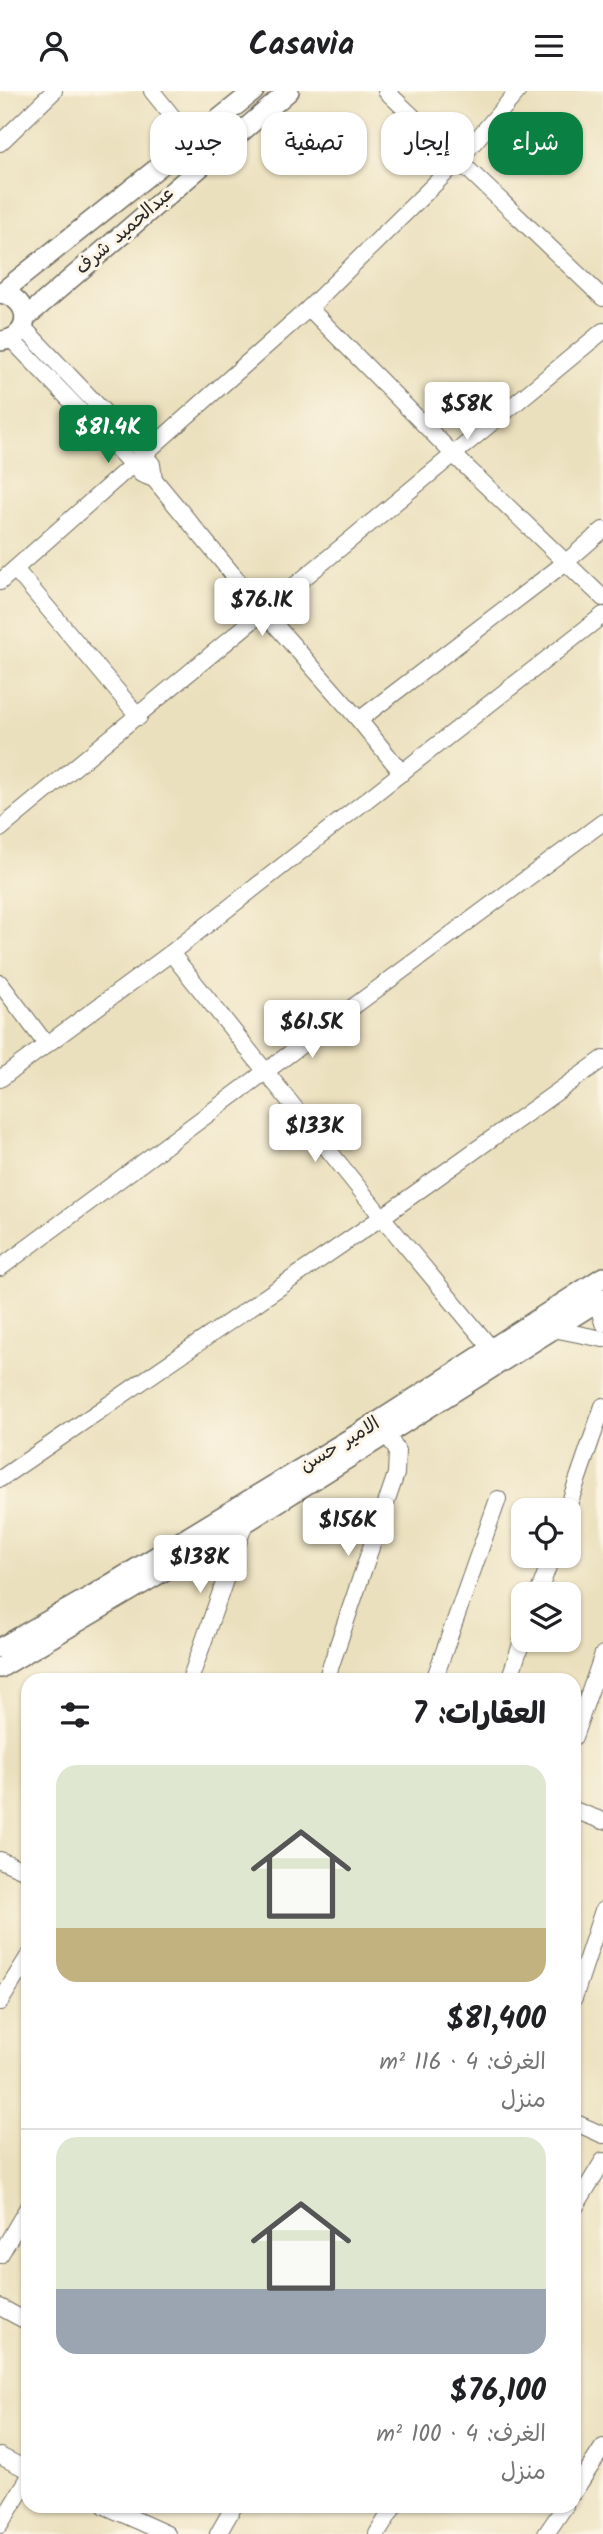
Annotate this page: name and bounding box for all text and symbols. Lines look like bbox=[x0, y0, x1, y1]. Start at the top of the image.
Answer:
text: Casavia bbox=[249, 20, 354, 71]
icon: person bbox=[35, 27, 73, 65]
icon: menu bbox=[530, 27, 568, 65]
chip: جديد bbox=[150, 112, 247, 175]
chip: تصفية bbox=[261, 112, 367, 175]
chip: إيجار bbox=[381, 112, 474, 175]
chip: شراء bbox=[488, 112, 583, 175]
street label: عبدالحميد شرف bbox=[69, 179, 181, 283]
pin: $58K bbox=[426, 383, 508, 442]
text: $58K bbox=[441, 387, 493, 423]
pin: $81.4K bbox=[51, 405, 165, 465]
text: $81.4K bbox=[75, 410, 141, 446]
pin: $76.1K bbox=[205, 579, 319, 638]
text: $76.1K bbox=[230, 583, 294, 619]
pin: $61.5K bbox=[255, 1000, 369, 1060]
text: $61.5K bbox=[280, 1005, 344, 1041]
pin: $133K bbox=[266, 1105, 364, 1164]
text: $133K bbox=[285, 1109, 345, 1145]
street label: الامير حسن bbox=[294, 1409, 386, 1481]
map controls bbox=[511, 1498, 581, 1652]
button: locate bbox=[511, 1498, 581, 1568]
pin: $156K bbox=[299, 1499, 397, 1558]
text: $156K bbox=[319, 1503, 377, 1539]
pin: $138K bbox=[151, 1535, 249, 1595]
text: $138K bbox=[170, 1540, 230, 1576]
button: layers bbox=[511, 1582, 581, 1652]
text: العقارات: 7 bbox=[412, 1691, 546, 1739]
icon: filters bbox=[56, 1696, 94, 1734]
icon: home bbox=[238, 1811, 364, 1937]
text: $81,400 bbox=[446, 1996, 546, 2044]
text: الغرف: 4 · 116 m² bbox=[380, 2045, 546, 2081]
text: منزل bbox=[501, 2083, 546, 2119]
icon: home bbox=[238, 2183, 364, 2309]
text: $76,100 bbox=[450, 2368, 546, 2416]
text: الغرف: 4 · 100 m² bbox=[377, 2417, 546, 2453]
text: منزل bbox=[501, 2455, 546, 2491]

